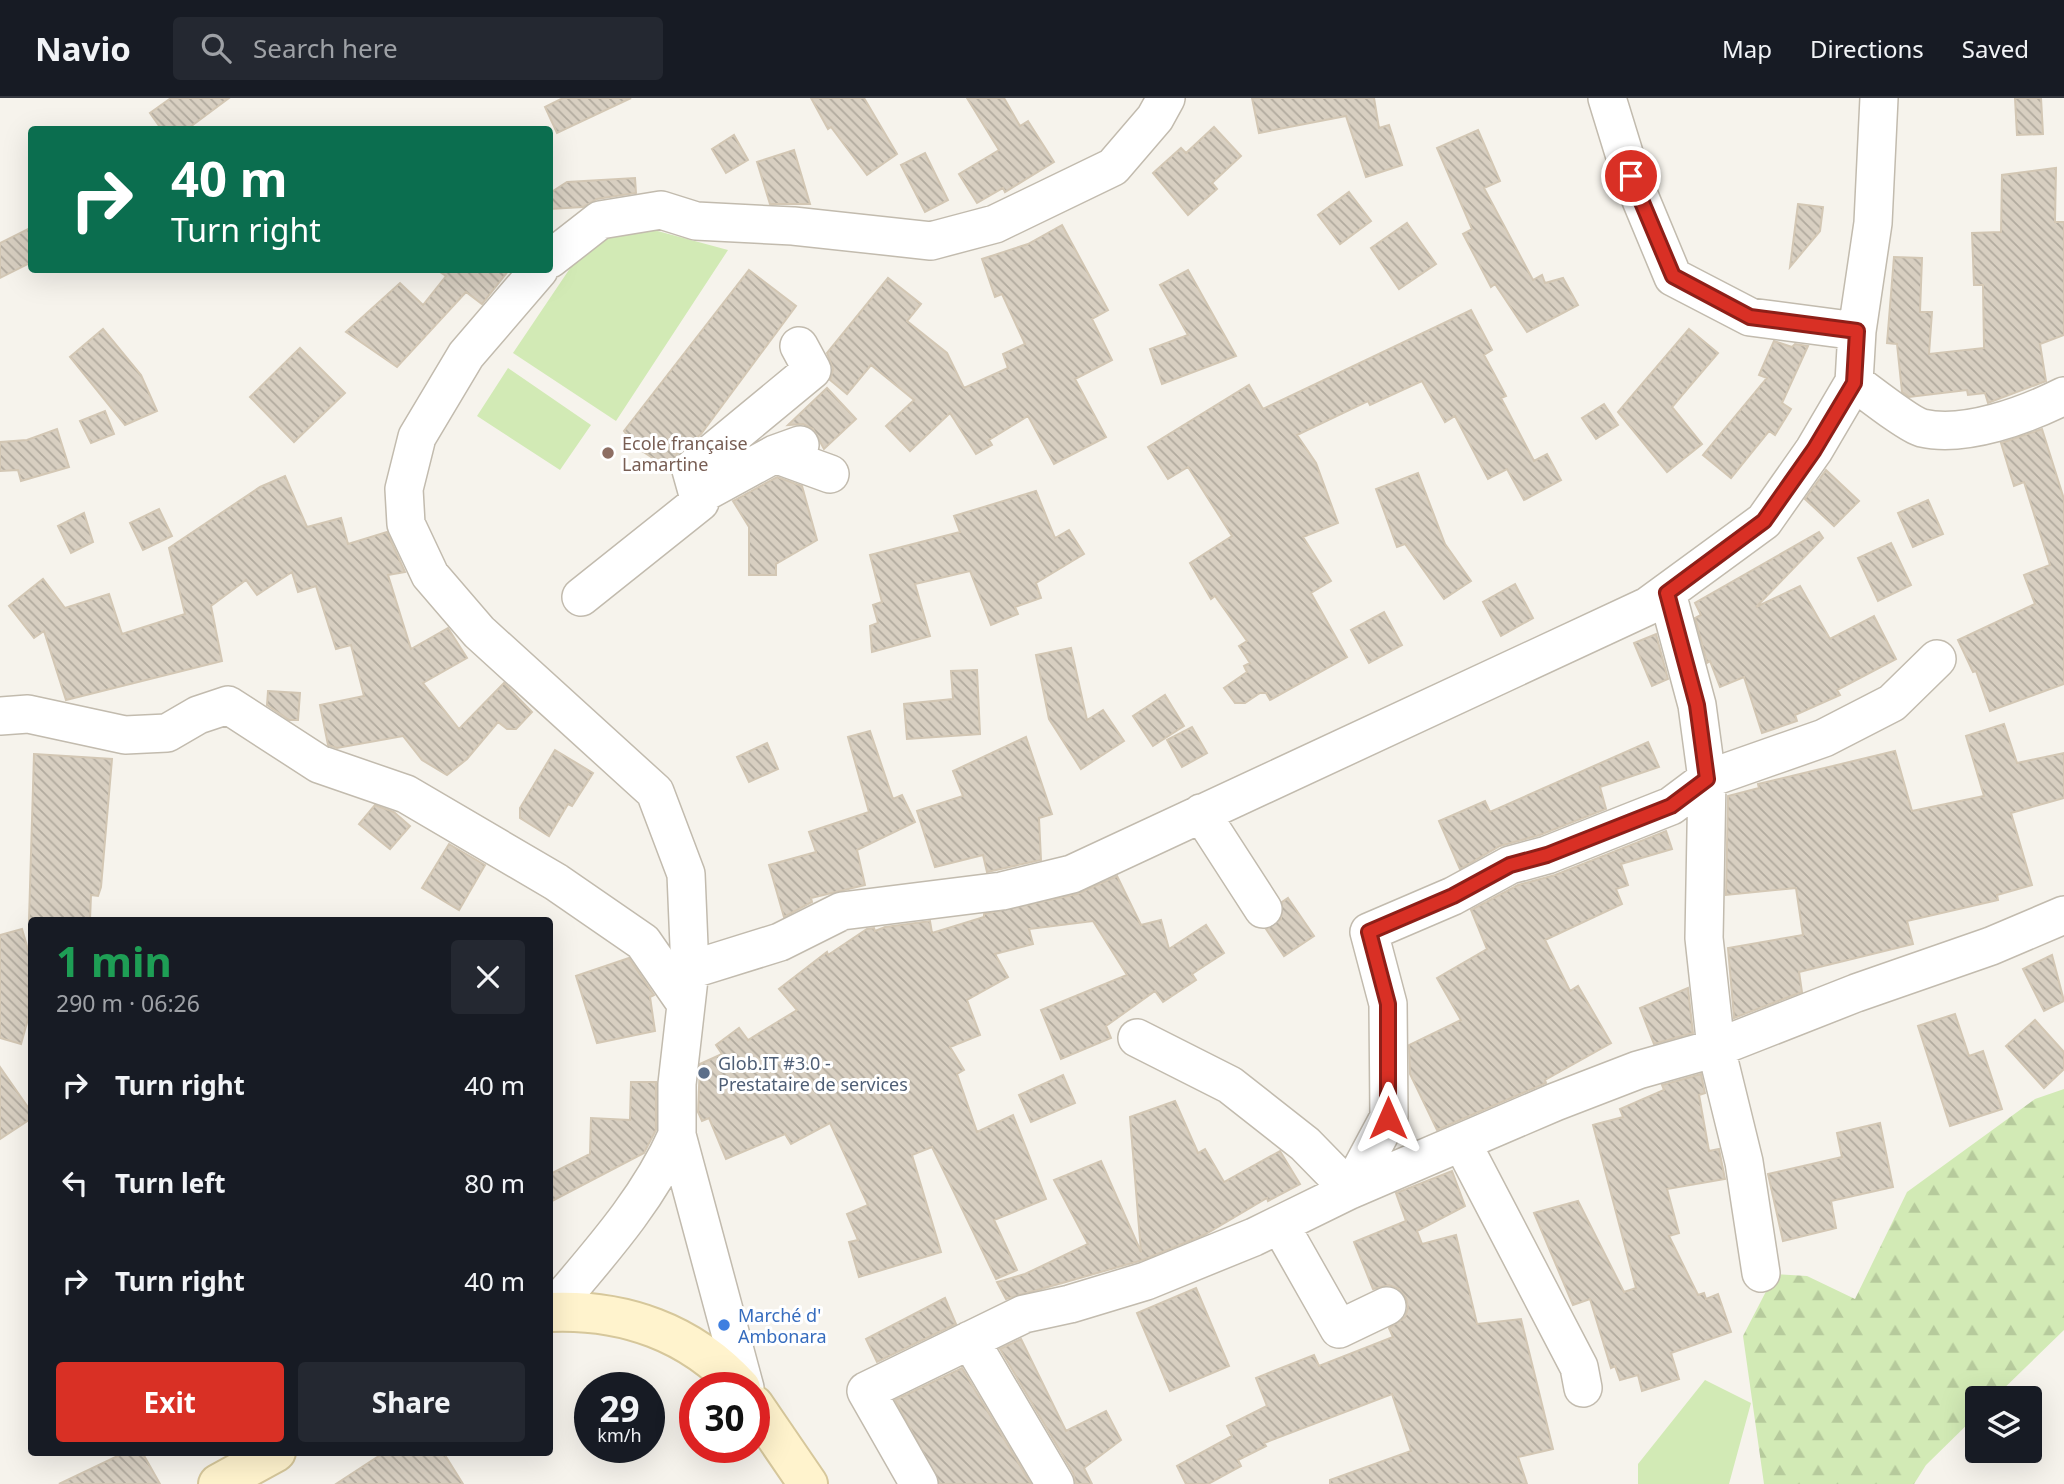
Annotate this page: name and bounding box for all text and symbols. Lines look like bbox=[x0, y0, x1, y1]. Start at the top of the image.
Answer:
search box bbox=[173, 17, 663, 80]
text: Navio bbox=[35, 26, 131, 71]
icon: search bbox=[197, 29, 235, 67]
text: Search here bbox=[253, 30, 398, 66]
text: Map bbox=[1722, 32, 1772, 65]
text: Directions bbox=[1810, 32, 1924, 65]
text: Saved bbox=[1962, 32, 2029, 65]
text: 40 m bbox=[171, 145, 288, 211]
pin bbox=[1601, 146, 1661, 206]
icon: right bbox=[56, 154, 147, 245]
icon: arrive bbox=[1612, 157, 1650, 195]
text: Turn right bbox=[171, 208, 321, 251]
place label: Ecole française Lamartine bbox=[622, 431, 748, 476]
marker: Ecole française Lamartine bbox=[600, 445, 616, 461]
text: 1 min bbox=[56, 932, 172, 989]
button: close bbox=[451, 940, 525, 1014]
text: 290 m · 06:26 bbox=[56, 987, 200, 1019]
place label: Glob.IT #3.0 - Prestataire de services bbox=[718, 1051, 908, 1096]
marker: Glob.IT #3.0 - Prestataire de services bbox=[696, 1065, 712, 1081]
icon: right bbox=[56, 1066, 94, 1104]
text: Turn right bbox=[115, 1067, 245, 1103]
text: 40 m bbox=[464, 1067, 525, 1103]
position arrow bbox=[1351, 1081, 1425, 1155]
icon: left bbox=[56, 1164, 94, 1202]
text: Turn left bbox=[115, 1165, 226, 1201]
text: 80 m bbox=[464, 1165, 525, 1201]
icon: right bbox=[56, 1262, 94, 1300]
text: Turn right bbox=[115, 1263, 245, 1299]
text: 40 m bbox=[464, 1263, 525, 1299]
place label: Marché d' Ambonara bbox=[738, 1303, 827, 1348]
marker: Marché d' Ambonara bbox=[716, 1317, 732, 1333]
button: Exit bbox=[56, 1362, 284, 1442]
button: Share bbox=[298, 1362, 525, 1442]
speed limit sign: 30 bbox=[679, 1372, 770, 1463]
text: 29 bbox=[599, 1385, 640, 1432]
map controls bbox=[1965, 1386, 2042, 1463]
button: layers bbox=[1965, 1386, 2042, 1463]
text: km/h bbox=[597, 1423, 642, 1447]

